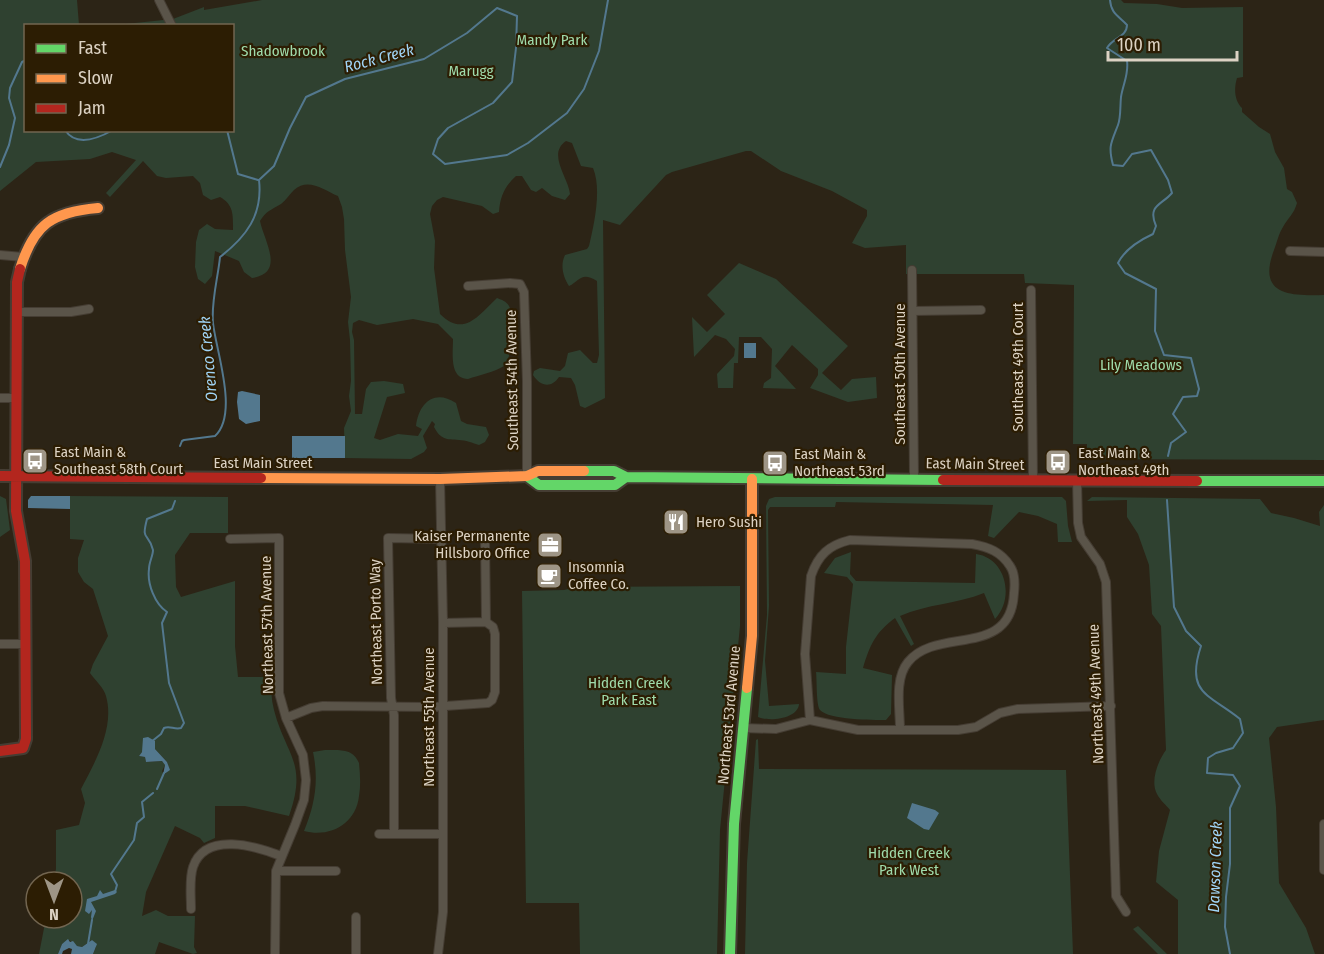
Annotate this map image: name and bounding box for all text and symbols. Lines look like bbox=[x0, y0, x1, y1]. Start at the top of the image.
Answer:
legend bbox=[24, 24, 234, 132]
scale bar bbox=[1108, 24, 1237, 62]
park label: Mandy Park bbox=[517, 31, 587, 49]
text: 100 m bbox=[1117, 34, 1161, 56]
text: Fast bbox=[78, 37, 107, 59]
water label: Rock Creek bbox=[342, 40, 416, 76]
park label: Shadowbrook bbox=[241, 42, 325, 60]
park label: Marugg bbox=[448, 62, 494, 80]
text: Slow bbox=[78, 67, 113, 89]
text: Jam bbox=[78, 97, 106, 119]
street label: Southeast 49th Court bbox=[1009, 302, 1027, 432]
street label: Southeast 50th Avenue bbox=[891, 303, 909, 445]
street label: Southeast 54th Avenue bbox=[502, 309, 522, 451]
water label: Orenco Creek bbox=[195, 315, 221, 402]
park label: Lily Meadows bbox=[1100, 356, 1182, 374]
place label: East Main & Southeast 58th Court bbox=[54, 443, 183, 478]
place label: East Main & Northeast 49th bbox=[1078, 444, 1170, 479]
place label: East Main & Northeast 53rd bbox=[794, 445, 885, 480]
bus stop icon: East Main & Southeast 58th Court bbox=[20, 446, 50, 476]
bus stop icon: East Main & Northeast 49th bbox=[1043, 447, 1073, 477]
bus stop icon: East Main & Northeast 53rd bbox=[760, 448, 790, 478]
street label: East Main Street bbox=[213, 454, 313, 472]
street label: East Main Street bbox=[925, 454, 1025, 474]
restaurant icon: Hero Sushi bbox=[661, 507, 691, 537]
place label: Hero Sushi bbox=[696, 513, 762, 531]
place label: Kaiser Permanente Hillsboro Office bbox=[414, 527, 530, 562]
office icon: Kaiser Permanente Hillsboro Office bbox=[535, 530, 565, 560]
street label: Northeast 57th Avenue bbox=[257, 556, 277, 694]
place label: Insomnia Coffee Co. bbox=[568, 558, 629, 593]
street label: Northeast Porto Way bbox=[366, 559, 386, 685]
cafe icon: Insomnia Coffee Co. bbox=[534, 561, 564, 591]
street label: Northeast 49th Avenue bbox=[1085, 624, 1107, 764]
street label: Northeast 53rd Avenue bbox=[714, 645, 744, 785]
street label: Northeast 55th Avenue bbox=[420, 647, 438, 787]
park label: Hidden Creek Park East bbox=[588, 674, 670, 709]
water label: Dawson Creek bbox=[1204, 821, 1226, 913]
park label: Hidden Creek Park West bbox=[868, 844, 950, 879]
north arrow bbox=[24, 870, 84, 930]
text: N bbox=[49, 905, 59, 924]

